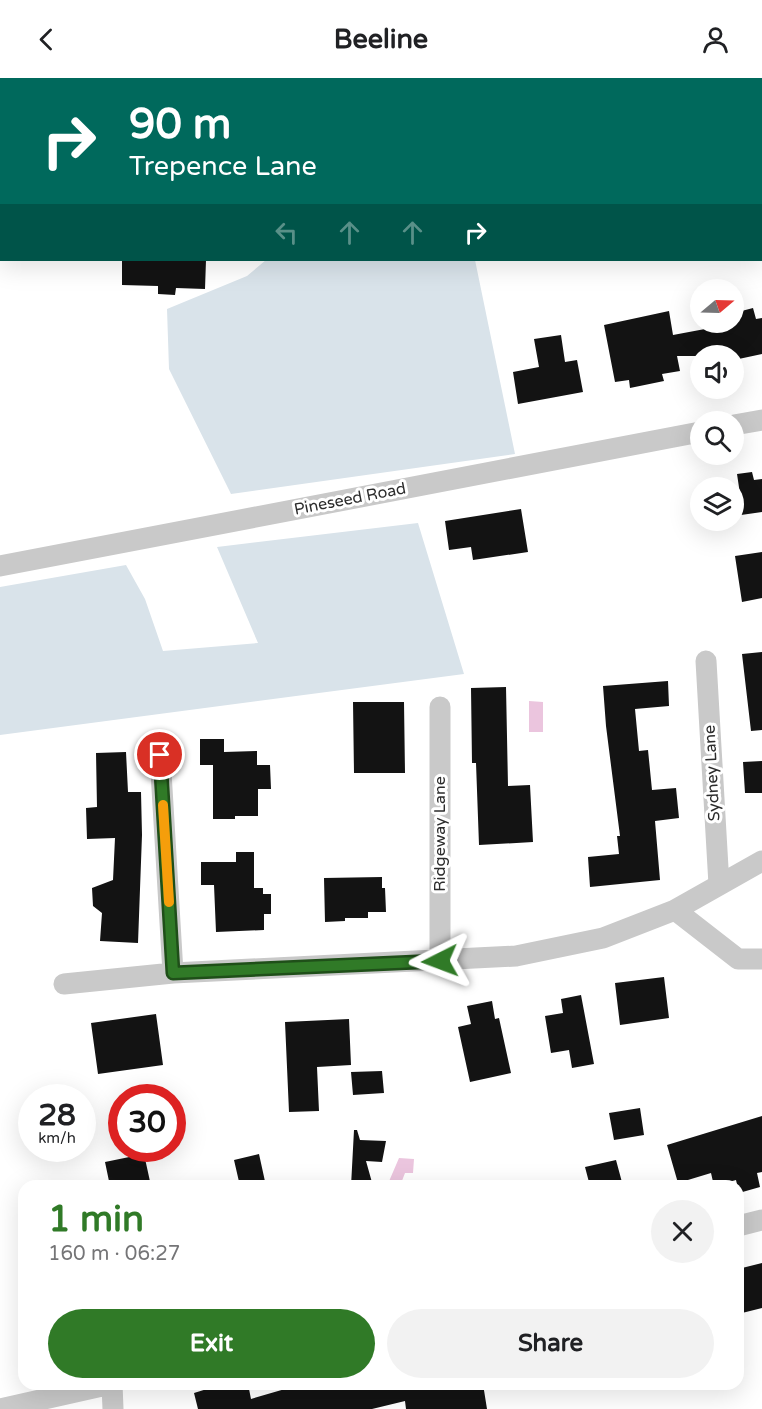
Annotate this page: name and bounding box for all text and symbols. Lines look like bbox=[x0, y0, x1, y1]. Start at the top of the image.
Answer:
icon: back bbox=[30, 23, 63, 56]
text: Beeline bbox=[334, 23, 428, 56]
icon: person bbox=[699, 23, 732, 56]
text: 90 m bbox=[129, 99, 231, 150]
icon: right bbox=[30, 102, 108, 180]
text: Trepence Lane bbox=[129, 150, 317, 183]
icon: left bbox=[270, 216, 303, 249]
icon: ahead bbox=[333, 216, 366, 249]
icon: ahead bbox=[396, 216, 429, 249]
icon: right bbox=[459, 216, 492, 249]
north arrow bbox=[690, 279, 744, 333]
map controls bbox=[690, 279, 744, 531]
button: sound bbox=[690, 345, 744, 399]
button: search bbox=[690, 411, 744, 465]
button: layers bbox=[690, 477, 744, 531]
street label: Pineseed Road bbox=[292, 478, 408, 520]
street label: Sydney Lane bbox=[699, 724, 725, 822]
pin bbox=[134, 729, 185, 780]
icon: arrive bbox=[143, 738, 176, 771]
street label: Ridgeway Lane bbox=[430, 776, 450, 892]
position arrow bbox=[408, 929, 472, 993]
speed limit sign: 30 bbox=[108, 1084, 186, 1162]
text: 28 bbox=[38, 1097, 76, 1134]
text: km/h bbox=[38, 1129, 76, 1147]
text: 1 min bbox=[48, 1198, 144, 1241]
button: close bbox=[651, 1200, 714, 1263]
text: 160 m · 06:27 bbox=[48, 1242, 180, 1266]
button: Exit bbox=[48, 1309, 375, 1378]
button: Share bbox=[387, 1309, 714, 1378]

